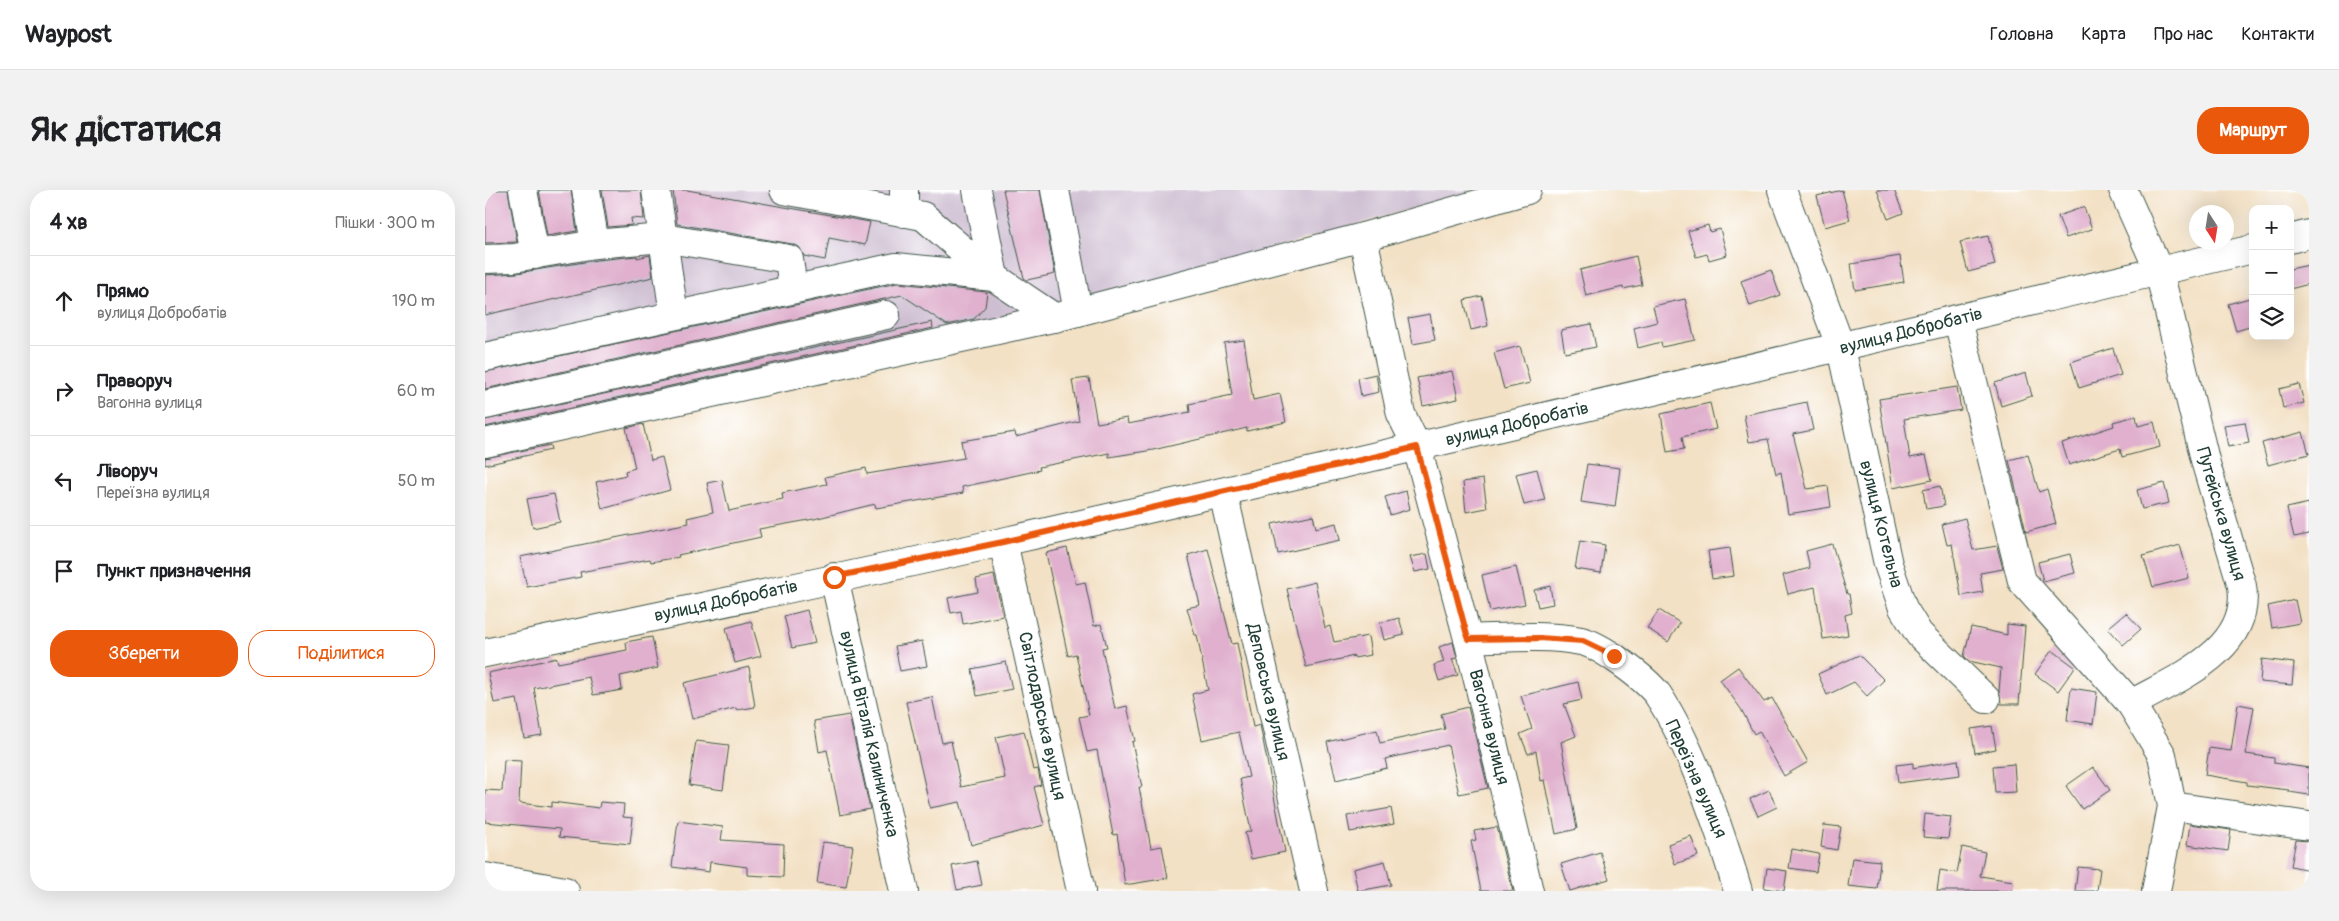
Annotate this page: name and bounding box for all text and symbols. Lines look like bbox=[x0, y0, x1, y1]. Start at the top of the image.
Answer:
text: Waypost bbox=[25, 20, 112, 49]
text: Головна bbox=[1990, 23, 2053, 46]
text: Карта bbox=[2081, 23, 2126, 46]
text: Про нас bbox=[2154, 23, 2213, 46]
text: Контакти bbox=[2241, 23, 2314, 46]
button: Маршрут bbox=[2197, 107, 2309, 154]
text: Як дістатися bbox=[30, 108, 221, 152]
north arrow bbox=[2189, 205, 2234, 250]
map controls bbox=[2249, 205, 2294, 340]
button: + bbox=[2249, 205, 2294, 250]
text: 4 хв bbox=[50, 209, 88, 236]
text: Пішки · 300 m bbox=[335, 213, 435, 233]
button: − bbox=[2249, 250, 2294, 295]
text: Прямо bbox=[97, 279, 149, 303]
icon: ahead bbox=[50, 287, 78, 315]
text: 190 m bbox=[392, 291, 435, 311]
button: layers bbox=[2249, 295, 2294, 340]
street label: вулиця Добробатів bbox=[1837, 302, 1985, 360]
text: вулиця Добробатів bbox=[97, 303, 227, 323]
text: Праворуч bbox=[97, 369, 172, 393]
icon: right bbox=[50, 377, 78, 405]
text: 60 m bbox=[397, 381, 435, 401]
text: Вагонна вулиця bbox=[97, 393, 202, 413]
street label: вулиця Добробатів bbox=[1443, 396, 1591, 452]
street label: Путейська вулиця bbox=[2191, 445, 2251, 583]
street label: вулиця Котельна bbox=[1854, 458, 1908, 590]
text: Ліворуч bbox=[97, 459, 158, 483]
icon: left bbox=[50, 467, 78, 495]
text: 50 m bbox=[398, 471, 435, 491]
text: Переїзна вулиця bbox=[97, 483, 210, 503]
icon: arrive bbox=[50, 557, 78, 585]
text: Пункт призначення bbox=[97, 559, 251, 583]
route start bbox=[823, 566, 846, 589]
street label: вулиця Добробатів bbox=[652, 575, 800, 627]
street label: Деповська вулиця bbox=[1241, 620, 1295, 763]
street label: вулиця Віталія Калиниченка bbox=[834, 628, 904, 840]
button: Зберегти bbox=[50, 630, 238, 677]
button: Поділитися bbox=[248, 630, 435, 677]
street label: Світлодарська вулиця bbox=[1013, 630, 1071, 802]
route end bbox=[1603, 645, 1626, 668]
street label: Вагонна вулиця bbox=[1464, 667, 1514, 787]
street label: Переїзна вулиця bbox=[1660, 716, 1732, 842]

